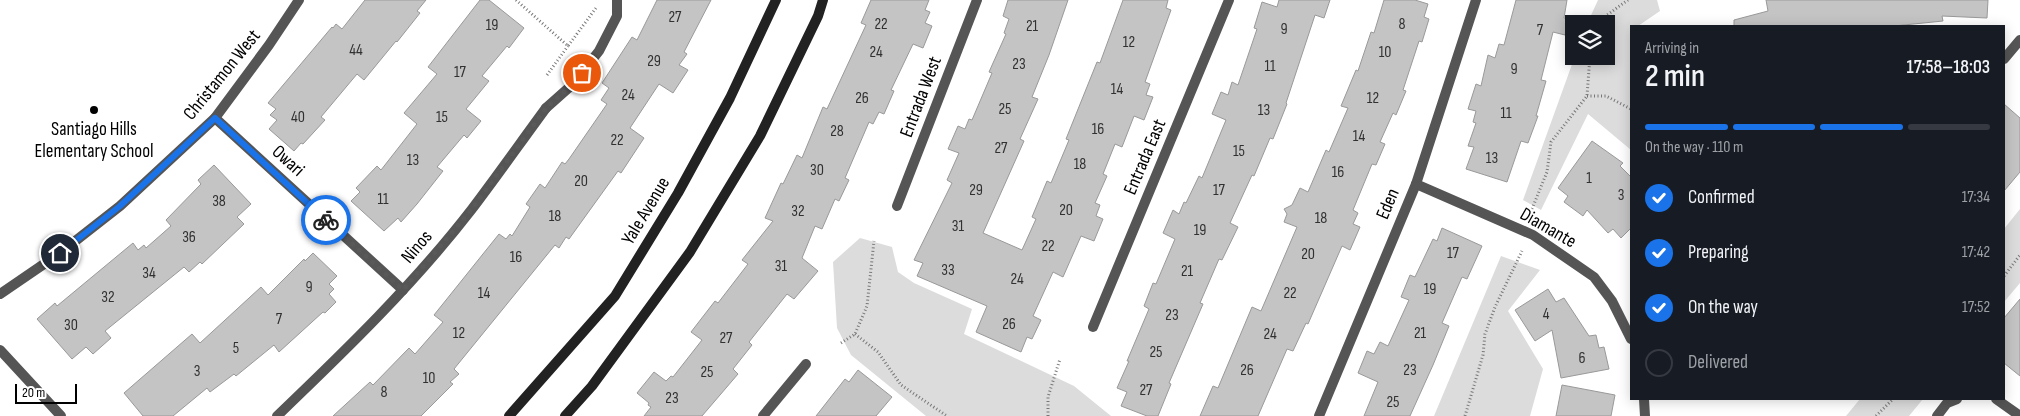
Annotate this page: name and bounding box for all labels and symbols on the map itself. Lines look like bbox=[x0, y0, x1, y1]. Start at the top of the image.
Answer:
house number: 27 bbox=[668, 8, 682, 27]
house number: 22 bbox=[874, 15, 888, 34]
house number: 8 bbox=[1398, 15, 1406, 34]
house number: 19 bbox=[486, 16, 498, 35]
house number: 21 bbox=[1026, 17, 1039, 36]
house number: 9 bbox=[1280, 20, 1288, 39]
house number: 7 bbox=[1537, 21, 1544, 40]
street label: Christamon West bbox=[179, 25, 266, 125]
house number: 12 bbox=[1123, 33, 1135, 52]
house number: 44 bbox=[349, 41, 363, 60]
house number: 24 bbox=[869, 43, 883, 62]
house number: 10 bbox=[1379, 43, 1391, 62]
pin bbox=[561, 52, 603, 94]
house number: 29 bbox=[647, 52, 661, 71]
street label: Entrada West bbox=[895, 53, 947, 141]
house number: 23 bbox=[1012, 55, 1026, 74]
house number: 11 bbox=[1264, 57, 1276, 76]
house number: 9 bbox=[1510, 60, 1518, 79]
house number: 17 bbox=[454, 63, 467, 82]
house number: 14 bbox=[1111, 80, 1123, 99]
house number: 24 bbox=[621, 86, 635, 105]
house number: 26 bbox=[855, 89, 869, 108]
house number: 12 bbox=[1367, 89, 1379, 108]
house number: 25 bbox=[998, 100, 1012, 119]
house number: 13 bbox=[1258, 101, 1270, 120]
marker: Santiago Hills Elementary School bbox=[88, 104, 100, 116]
house number: 11 bbox=[1500, 104, 1512, 123]
house number: 40 bbox=[291, 108, 305, 127]
house number: 15 bbox=[436, 108, 448, 127]
street label: Entrada East bbox=[1119, 115, 1171, 198]
place label: Santiago Hills Elementary School bbox=[34, 118, 154, 163]
house number: 16 bbox=[1092, 120, 1104, 139]
house number: 28 bbox=[830, 122, 844, 141]
house number: 14 bbox=[1353, 127, 1365, 146]
house number: 22 bbox=[610, 131, 624, 150]
house number: 27 bbox=[994, 139, 1008, 158]
street label: Owari bbox=[267, 140, 309, 182]
house number: 15 bbox=[1233, 142, 1245, 161]
house number: 13 bbox=[1486, 149, 1498, 168]
house number: 13 bbox=[407, 151, 419, 170]
house number: 18 bbox=[1074, 155, 1086, 174]
house number: 30 bbox=[810, 161, 824, 180]
house number: 16 bbox=[1332, 163, 1344, 182]
house number: 1 bbox=[1586, 169, 1592, 188]
house number: 20 bbox=[574, 172, 588, 191]
street label: Yale Avenue bbox=[617, 173, 675, 249]
house number: 29 bbox=[969, 181, 983, 200]
house number: 17 bbox=[1213, 181, 1226, 200]
street label: Eden bbox=[1371, 185, 1405, 223]
house number: 3 bbox=[1618, 186, 1624, 205]
house number: 11 bbox=[377, 190, 389, 209]
house number: 38 bbox=[212, 192, 226, 211]
courier bbox=[301, 195, 351, 245]
house number: 20 bbox=[1059, 201, 1073, 220]
house number: 32 bbox=[791, 202, 805, 221]
street label: Diamante bbox=[1516, 203, 1580, 253]
house number: 18 bbox=[549, 207, 561, 226]
house number: 18 bbox=[1315, 209, 1327, 228]
house number: 31 bbox=[952, 217, 965, 236]
house number: 19 bbox=[1194, 221, 1206, 240]
street label: Ninos bbox=[397, 226, 438, 268]
house number: 36 bbox=[182, 228, 196, 247]
pin bbox=[39, 232, 81, 274]
house number: 22 bbox=[1041, 237, 1055, 256]
house number: 17 bbox=[1447, 244, 1460, 263]
house number: 20 bbox=[1301, 245, 1315, 264]
house number: 16 bbox=[510, 248, 522, 267]
house number: 31 bbox=[775, 257, 788, 276]
house number: 33 bbox=[941, 261, 955, 280]
house number: 21 bbox=[1181, 262, 1194, 281]
house number: 34 bbox=[142, 264, 156, 283]
house number: 24 bbox=[1010, 270, 1024, 289]
house number: 9 bbox=[305, 278, 313, 297]
house number: 19 bbox=[1424, 280, 1436, 299]
house number: 14 bbox=[478, 284, 490, 303]
house number: 22 bbox=[1283, 284, 1297, 303]
house number: 32 bbox=[101, 288, 115, 307]
house number: 4 bbox=[1543, 305, 1550, 324]
house number: 23 bbox=[1165, 306, 1179, 325]
house number: 7 bbox=[276, 310, 283, 329]
house number: 26 bbox=[1002, 315, 1016, 334]
house number: 30 bbox=[64, 316, 78, 335]
house number: 12 bbox=[453, 324, 465, 343]
house number: 21 bbox=[1414, 324, 1427, 343]
house number: 24 bbox=[1263, 325, 1277, 344]
house number: 27 bbox=[719, 329, 733, 348]
house number: 5 bbox=[233, 339, 239, 358]
house number: 25 bbox=[1149, 343, 1163, 362]
house number: 6 bbox=[1578, 349, 1586, 368]
house number: 26 bbox=[1240, 361, 1254, 380]
house number: 23 bbox=[1403, 361, 1417, 380]
house number: 3 bbox=[194, 362, 200, 381]
house number: 25 bbox=[700, 363, 714, 382]
house number: 10 bbox=[423, 369, 435, 388]
scale bar bbox=[15, 381, 78, 404]
house number: 27 bbox=[1139, 381, 1153, 400]
house number: 8 bbox=[380, 383, 388, 402]
house number: 23 bbox=[665, 389, 679, 408]
house number: 25 bbox=[1386, 393, 1400, 412]

